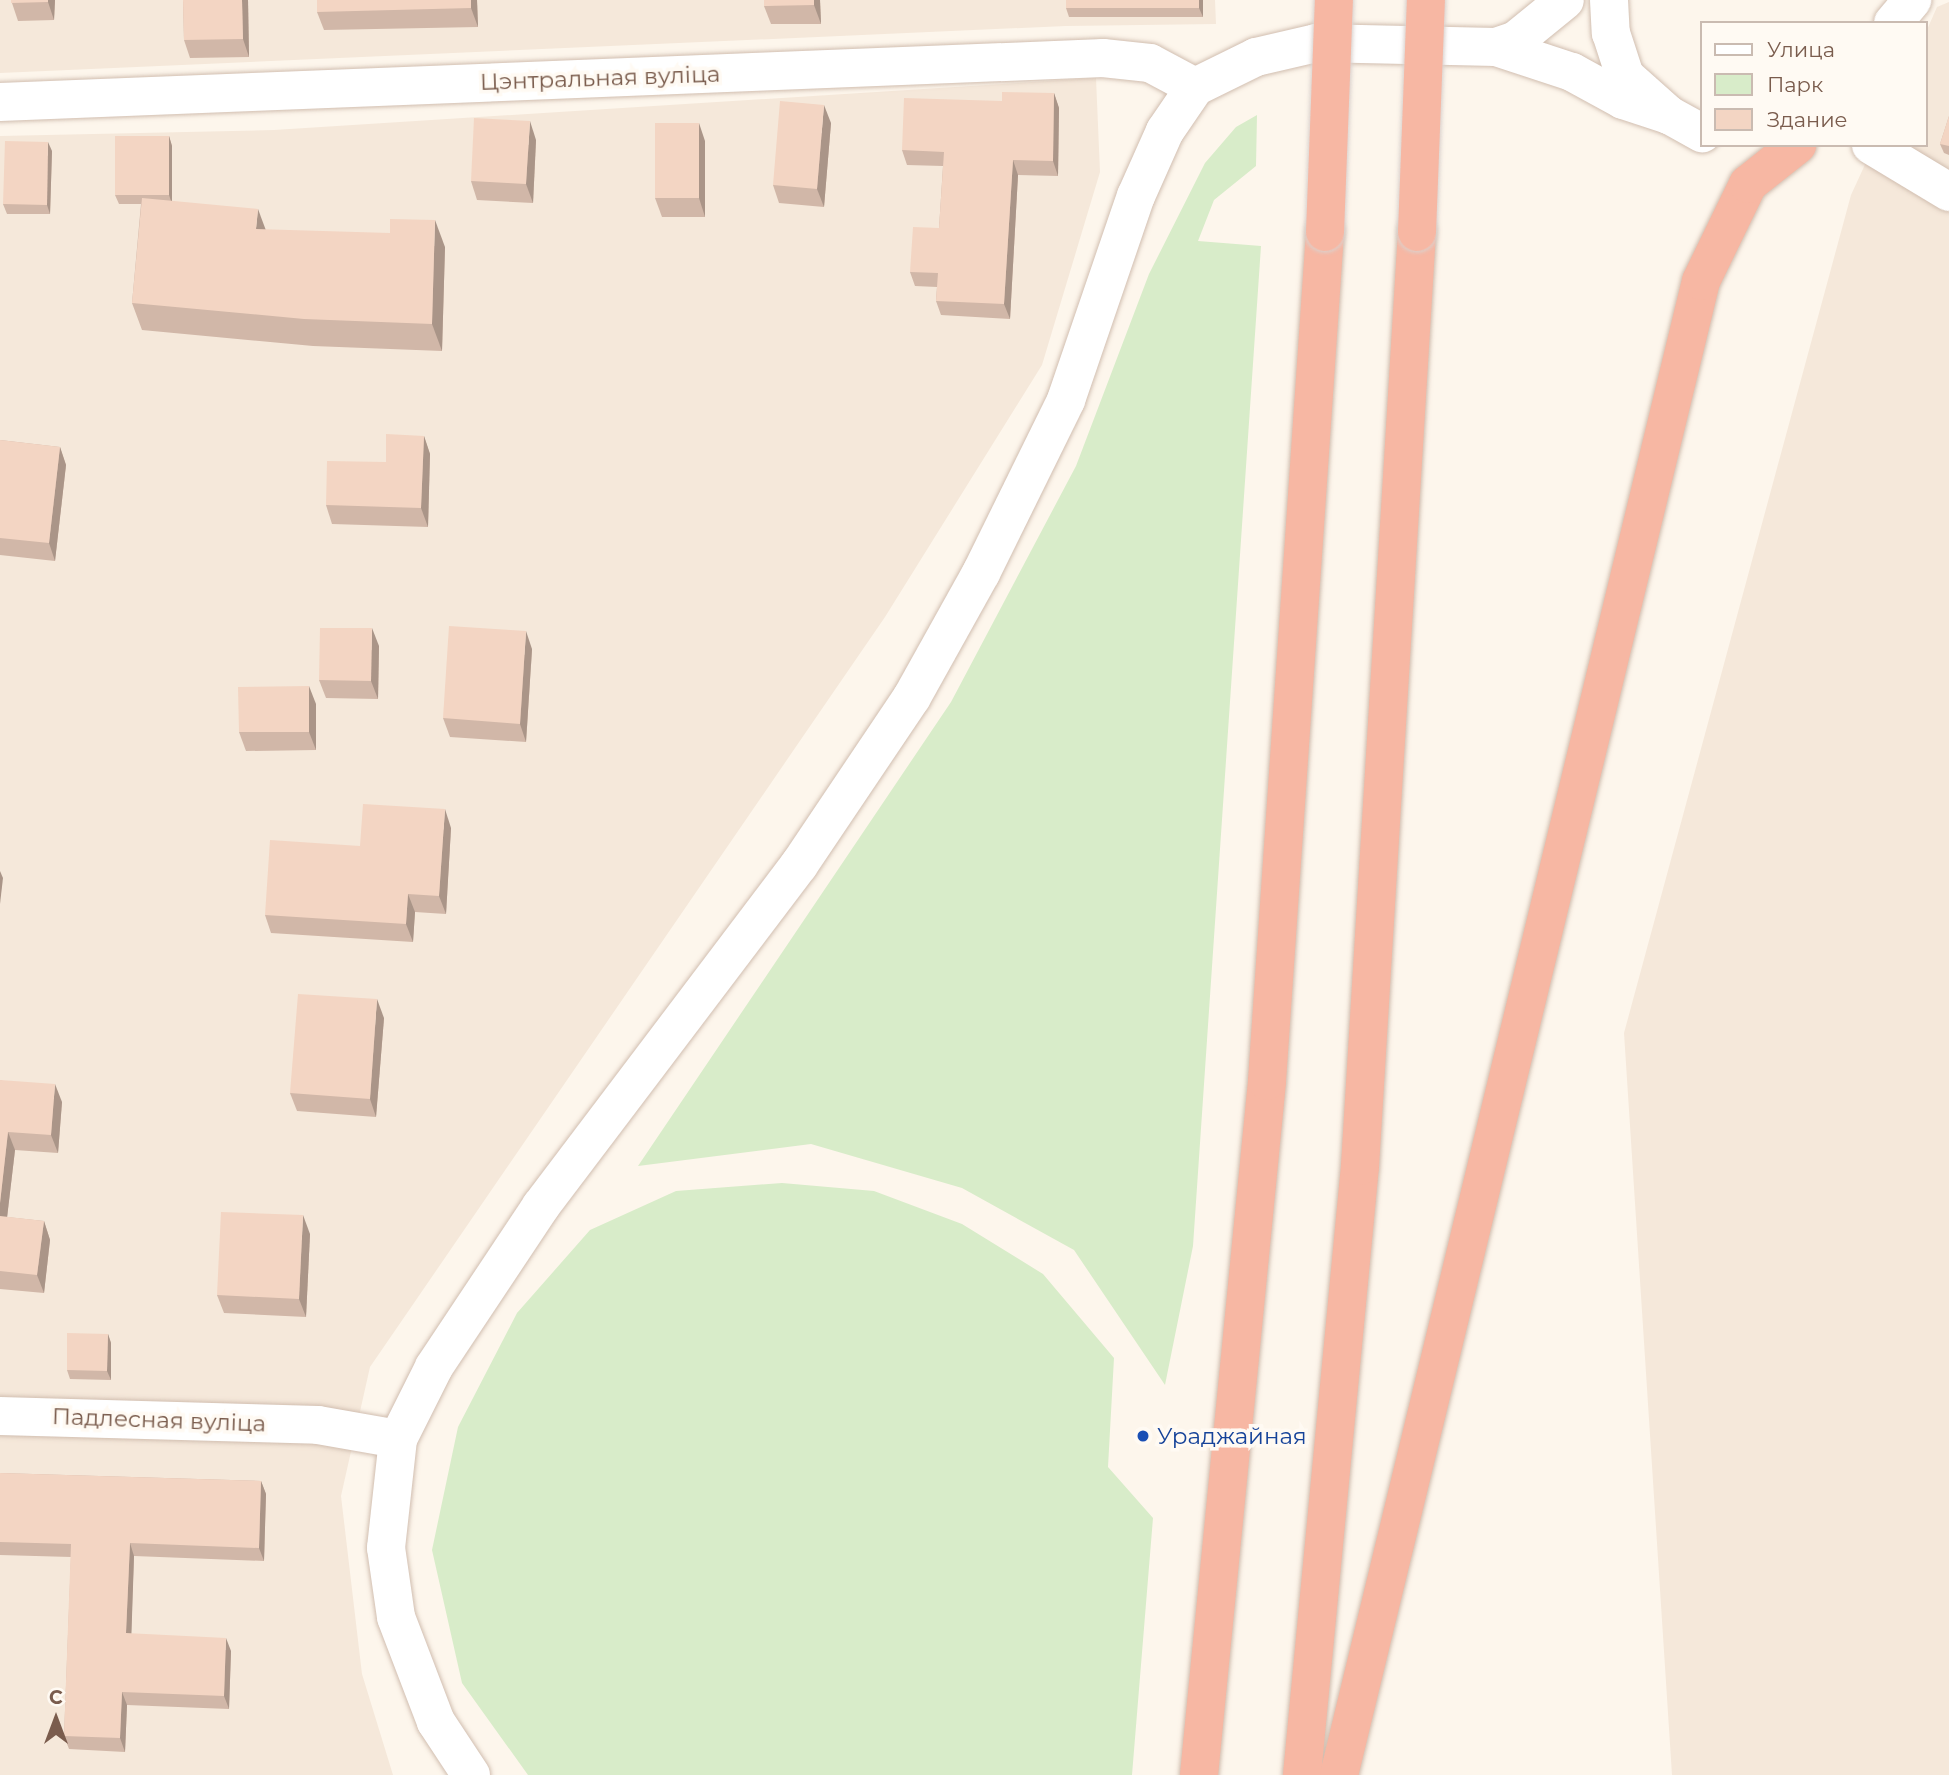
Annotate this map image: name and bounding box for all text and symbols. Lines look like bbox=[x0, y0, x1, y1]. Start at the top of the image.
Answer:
legend bbox=[1700, 21, 1928, 147]
text: Улица bbox=[1767, 37, 1835, 62]
street label: Цэнтральная вуліца bbox=[479, 60, 721, 96]
text: Парк bbox=[1767, 72, 1823, 97]
text: Здание bbox=[1767, 107, 1848, 132]
street label: Падлесная вуліца bbox=[51, 1402, 267, 1438]
place label: Ураджайная bbox=[1157, 1422, 1307, 1450]
marker: Ураджайная bbox=[1135, 1428, 1151, 1444]
north arrow bbox=[21, 1684, 91, 1754]
text: С bbox=[49, 1686, 63, 1709]

